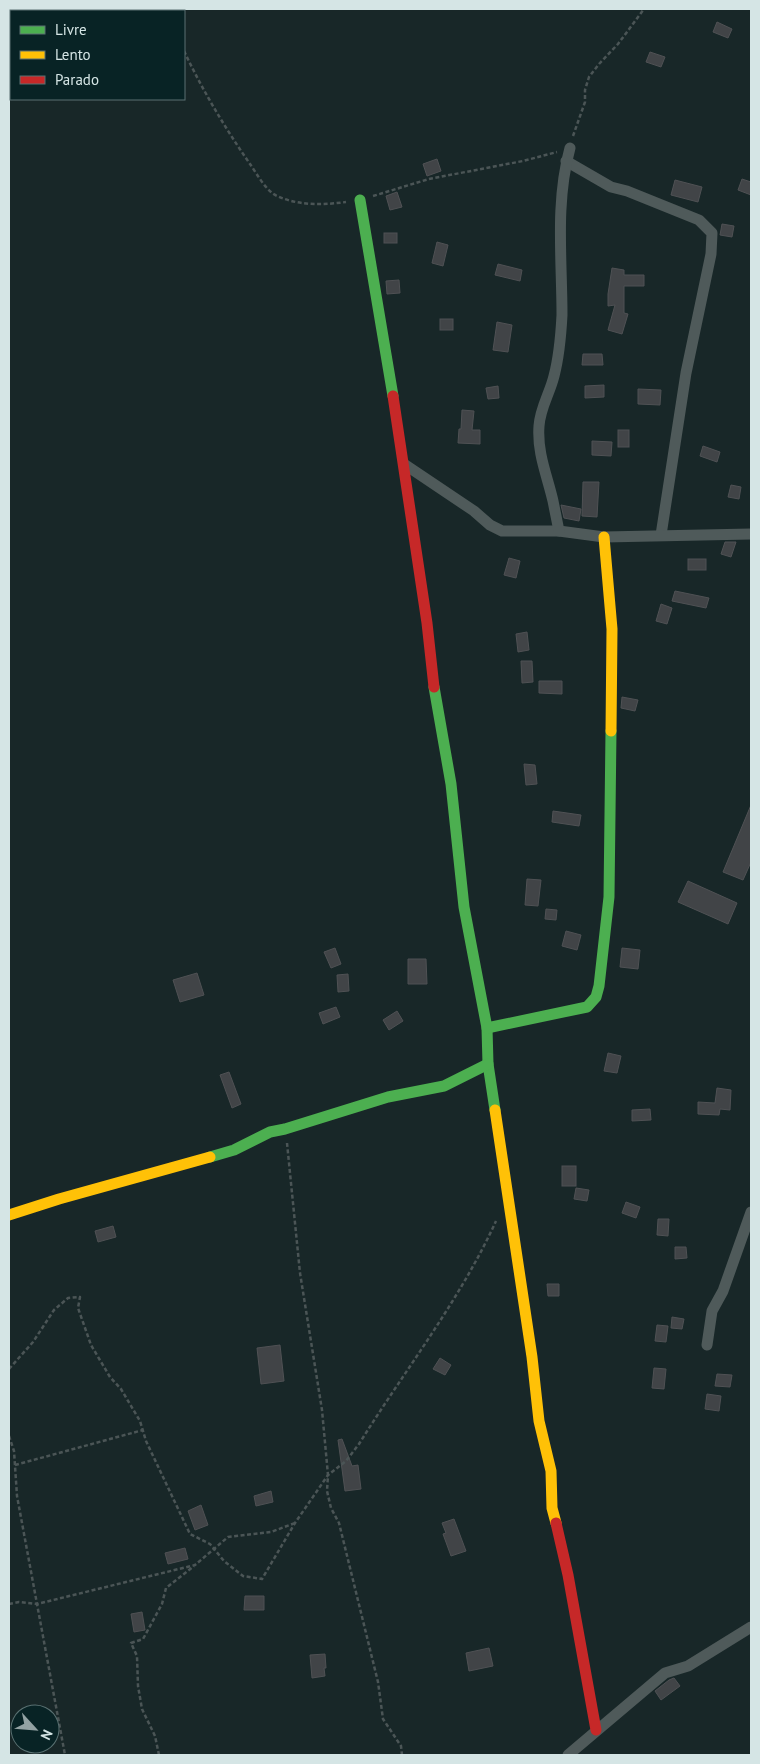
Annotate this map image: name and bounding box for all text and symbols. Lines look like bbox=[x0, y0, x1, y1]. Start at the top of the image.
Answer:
legend bbox=[10, 10, 185, 100]
text: Livre bbox=[55, 20, 87, 39]
text: Lento bbox=[55, 45, 91, 64]
text: Parado bbox=[55, 70, 99, 89]
north arrow bbox=[10, 1704, 60, 1754]
text: N bbox=[37, 1727, 57, 1743]

